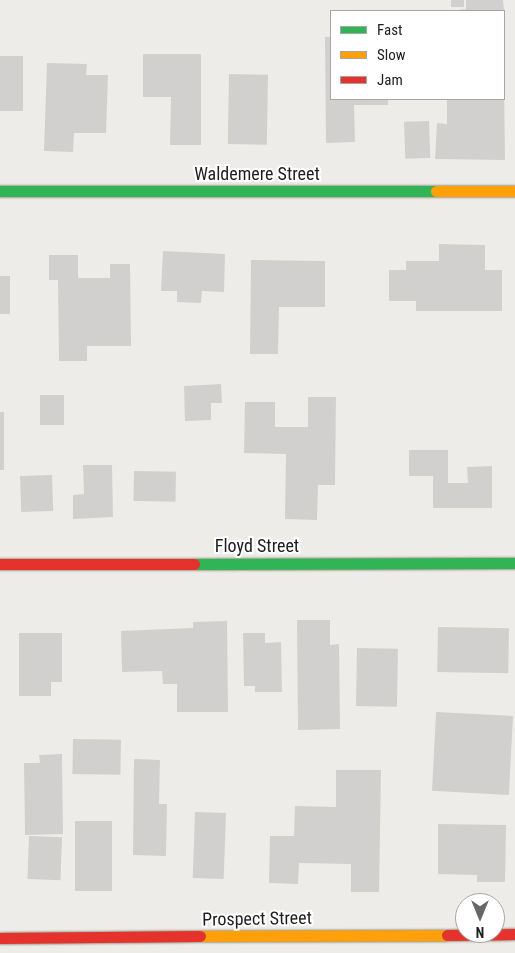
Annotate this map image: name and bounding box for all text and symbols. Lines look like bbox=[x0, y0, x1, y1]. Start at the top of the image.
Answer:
legend bbox=[330, 10, 505, 100]
text: Fast bbox=[377, 21, 402, 39]
text: Slow bbox=[377, 46, 406, 64]
text: Jam bbox=[377, 71, 403, 89]
street label: Waldemere Street bbox=[194, 163, 320, 185]
street label: Floyd Street bbox=[215, 535, 299, 557]
north arrow bbox=[455, 893, 505, 943]
street label: Prospect Street bbox=[202, 907, 312, 931]
text: N bbox=[476, 924, 484, 940]

